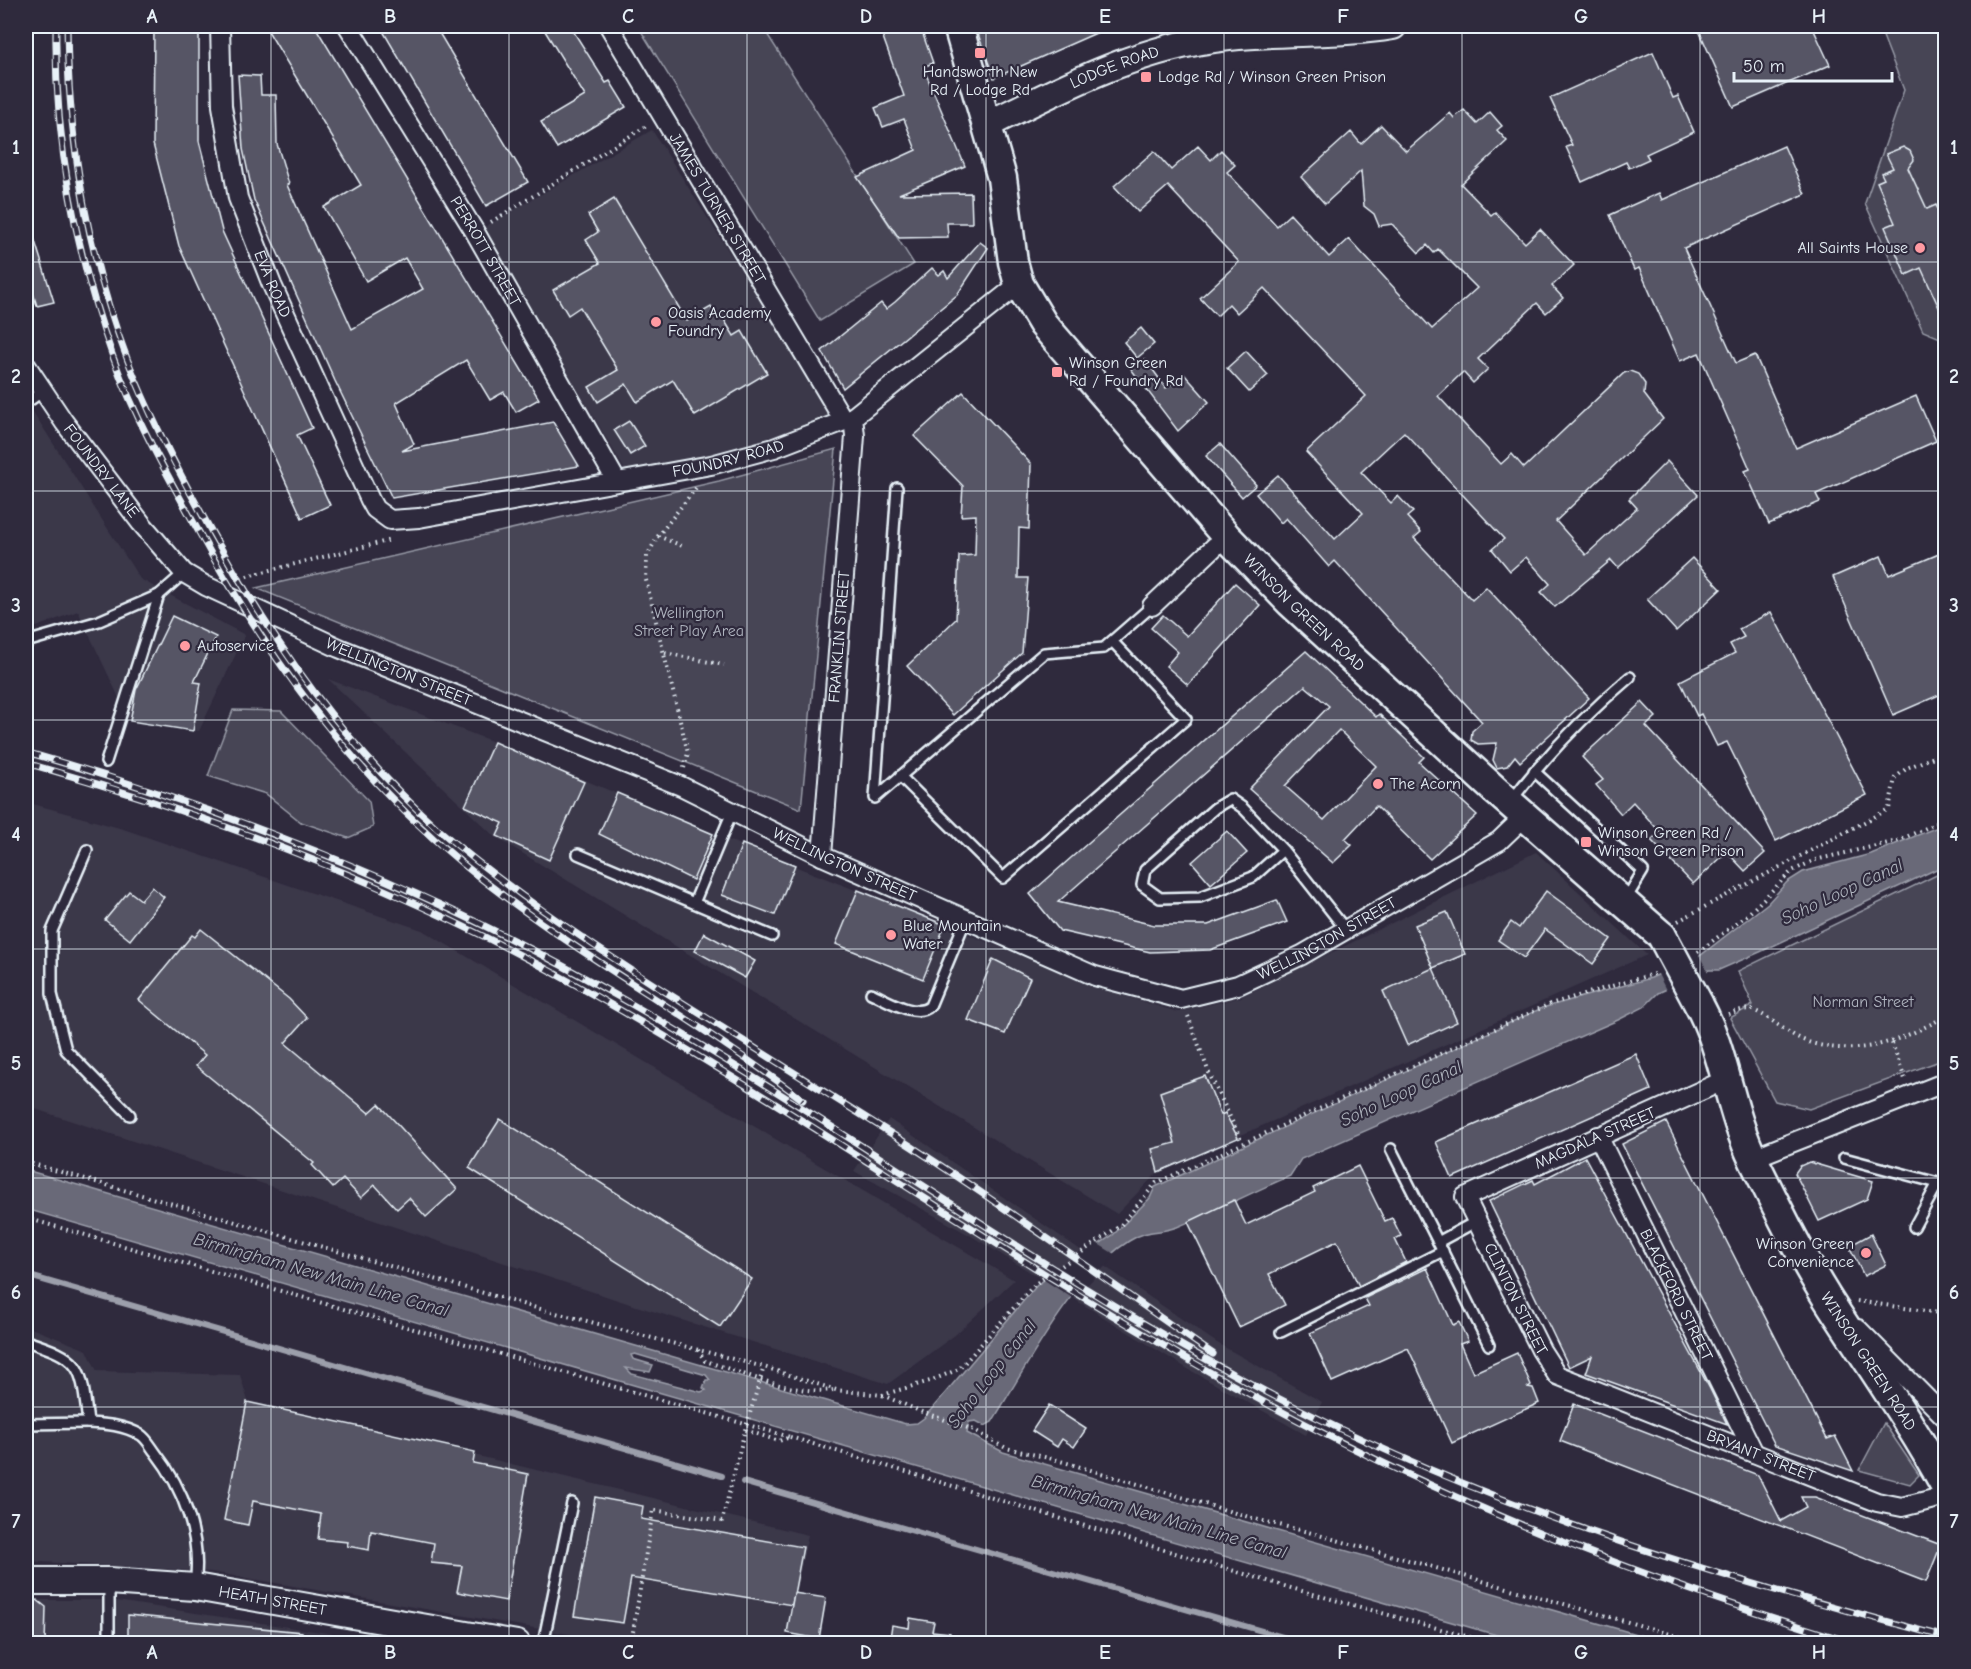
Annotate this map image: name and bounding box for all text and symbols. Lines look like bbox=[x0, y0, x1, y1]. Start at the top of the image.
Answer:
text: A bbox=[146, 5, 158, 28]
text: B bbox=[384, 5, 396, 28]
text: C bbox=[622, 5, 634, 28]
text: D bbox=[860, 5, 872, 28]
text: E bbox=[1099, 5, 1111, 28]
text: F bbox=[1337, 5, 1349, 28]
text: G bbox=[1574, 5, 1588, 28]
text: H bbox=[1812, 5, 1826, 28]
street label: LODGE ROAD bbox=[1067, 42, 1161, 92]
scale bar bbox=[1734, 45, 1892, 83]
marker: Handsworth New Rd / Lodge Rd bbox=[973, 46, 987, 60]
text: 50 m bbox=[1743, 56, 1785, 77]
place label: Handsworth New Rd / Lodge Rd bbox=[923, 63, 1038, 99]
place label: Lodge Rd / Winson Green Prison bbox=[1158, 68, 1386, 86]
marker: Lodge Rd / Winson Green Prison bbox=[1139, 70, 1153, 84]
street label: JAMES TURNER STREET bbox=[666, 130, 770, 287]
text: 1 bbox=[12, 136, 20, 159]
text: 1 bbox=[1950, 136, 1958, 159]
street label: PERROTT STREET bbox=[446, 193, 525, 310]
place label: All Saints House bbox=[1797, 239, 1908, 257]
marker: All Saints House bbox=[1913, 241, 1927, 255]
street label: EVA ROAD bbox=[250, 248, 295, 320]
place label: Oasis Academy Foundry bbox=[668, 304, 772, 340]
marker: Oasis Academy Foundry bbox=[649, 315, 663, 329]
place label: Winson Green Rd / Foundry Rd bbox=[1069, 354, 1183, 390]
text: 2 bbox=[11, 365, 21, 388]
marker: Winson Green Rd / Foundry Rd bbox=[1050, 365, 1064, 379]
text: 2 bbox=[1949, 365, 1959, 388]
street label: FOUNDRY LANE bbox=[60, 421, 143, 521]
street label: FOUNDRY ROAD bbox=[671, 436, 787, 481]
street label: WINSON GREEN ROAD bbox=[1240, 551, 1368, 675]
street label: FRANKLIN STREET bbox=[825, 569, 853, 703]
text: 3 bbox=[11, 594, 21, 617]
text: 3 bbox=[1949, 594, 1959, 617]
park label: Wellington Street Play Area bbox=[634, 604, 744, 640]
street label: WELLINGTON STREET bbox=[323, 634, 475, 710]
place label: Autoservice bbox=[197, 637, 274, 655]
marker: Autoservice bbox=[178, 639, 192, 653]
place label: The Acorn bbox=[1390, 775, 1461, 793]
marker: The Acorn bbox=[1371, 777, 1385, 791]
text: 4 bbox=[11, 823, 21, 846]
text: 4 bbox=[1949, 823, 1959, 846]
street label: WELLINGTON STREET bbox=[770, 824, 920, 906]
place label: Winson Green Rd / Winson Green Prison bbox=[1598, 824, 1744, 860]
marker: Winson Green Rd / Winson Green Prison bbox=[1579, 835, 1593, 849]
water label: Soho Loop Canal bbox=[1778, 854, 1907, 929]
street label: WELLINGTON STREET bbox=[1254, 893, 1400, 984]
place label: Blue Mountain Water bbox=[903, 917, 1002, 953]
marker: Blue Mountain Water bbox=[884, 928, 898, 942]
park label: Norman Street bbox=[1812, 993, 1914, 1011]
text: 5 bbox=[11, 1052, 21, 1075]
text: 5 bbox=[1949, 1052, 1959, 1075]
water label: Soho Loop Canal bbox=[1337, 1056, 1466, 1131]
street label: MAGDALA STREET bbox=[1532, 1103, 1659, 1173]
street label: BLACKFORD STREET bbox=[1636, 1226, 1716, 1364]
water label: Birmingham New Main Line Canal bbox=[191, 1229, 452, 1322]
place label: Winson Green Convenience bbox=[1756, 1235, 1854, 1271]
street label: CLINTON STREET bbox=[1480, 1240, 1551, 1359]
marker: Winson Green Convenience bbox=[1859, 1246, 1873, 1260]
text: 6 bbox=[11, 1281, 21, 1304]
text: 6 bbox=[1949, 1281, 1959, 1304]
street label: WINSON GREEN ROAD bbox=[1817, 1289, 1920, 1434]
water label: Soho Loop Canal bbox=[943, 1315, 1041, 1432]
street label: BRYANT STREET bbox=[1704, 1426, 1818, 1486]
water label: Birmingham New Main Line Canal bbox=[1029, 1471, 1290, 1564]
text: 7 bbox=[12, 1510, 21, 1533]
text: 7 bbox=[1950, 1510, 1959, 1533]
street label: HEATH STREET bbox=[217, 1582, 328, 1619]
text: A bbox=[146, 1641, 158, 1664]
text: B bbox=[384, 1641, 396, 1664]
text: C bbox=[622, 1641, 634, 1664]
text: D bbox=[860, 1641, 872, 1664]
text: E bbox=[1099, 1641, 1111, 1664]
text: F bbox=[1337, 1641, 1349, 1664]
text: G bbox=[1574, 1641, 1588, 1664]
text: H bbox=[1812, 1641, 1826, 1664]

